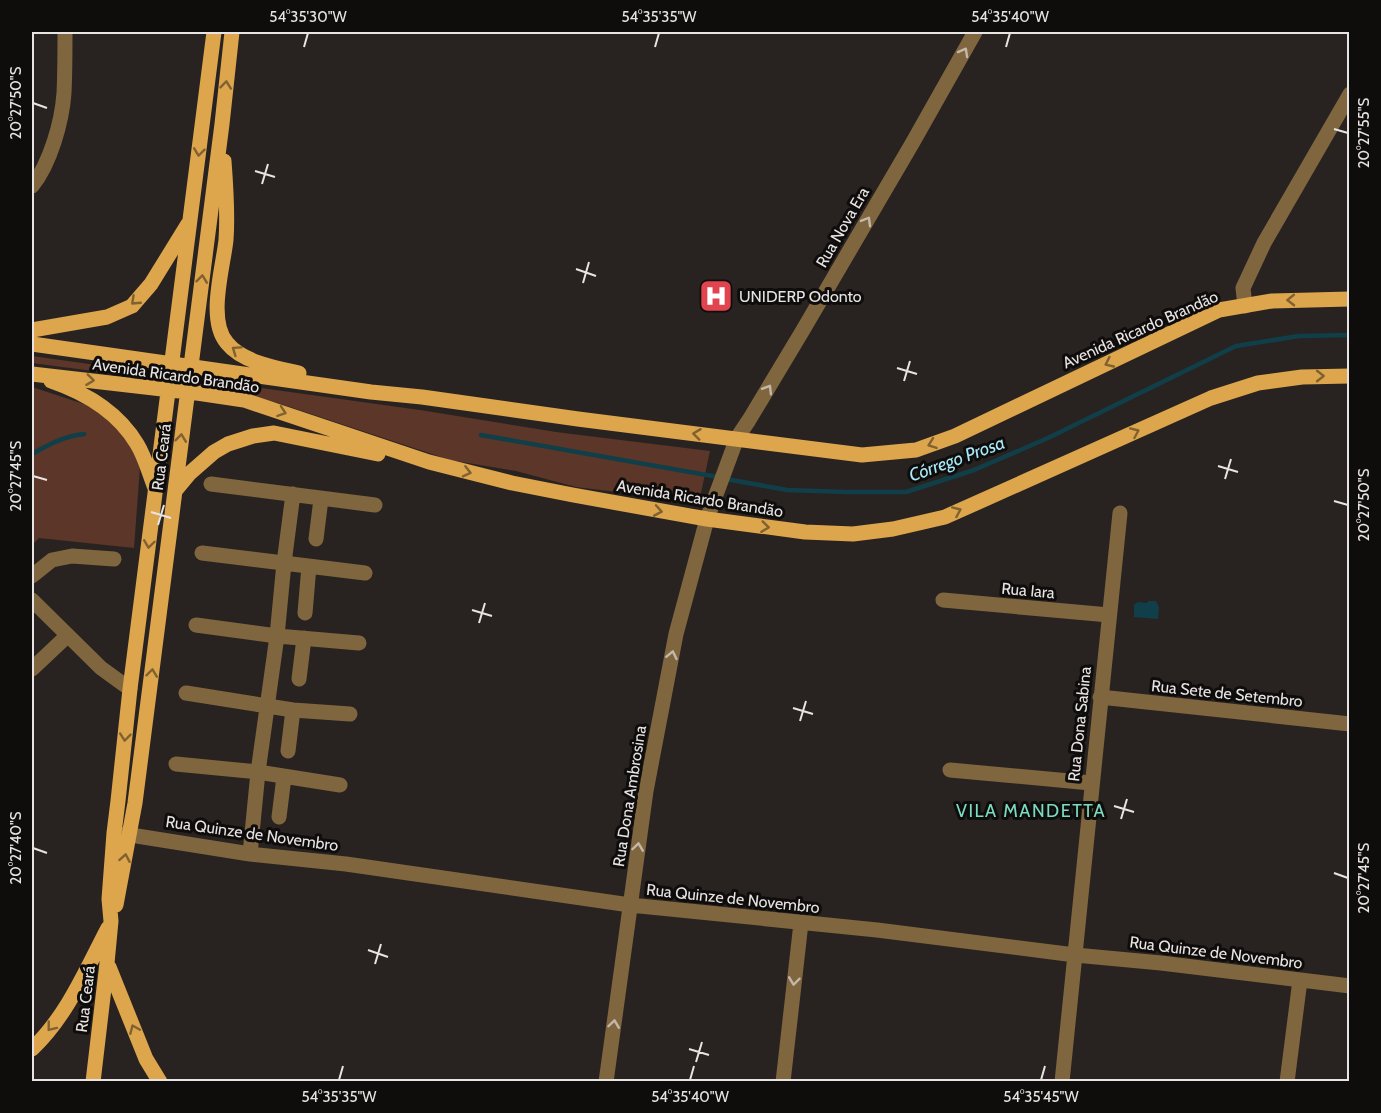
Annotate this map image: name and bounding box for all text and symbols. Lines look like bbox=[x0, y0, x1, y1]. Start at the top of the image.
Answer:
text: 54°35'30"W bbox=[269, 8, 348, 26]
text: 54°35'35"W bbox=[621, 8, 697, 26]
text: 54°35'40"W bbox=[971, 8, 1050, 26]
one-way arrow bbox=[956, 47, 968, 58]
text: 20°27'50"S bbox=[7, 66, 25, 139]
one-way arrow bbox=[219, 81, 232, 90]
text: 20°27'55"S bbox=[1355, 98, 1373, 168]
one-way arrow bbox=[194, 148, 206, 157]
street label: Rua Nova Era bbox=[812, 184, 873, 271]
one-way arrow bbox=[859, 217, 871, 227]
one-way arrow bbox=[196, 274, 208, 284]
hospital icon: UNIDERP Odonto bbox=[698, 278, 734, 314]
place label: UNIDERP Odonto bbox=[739, 287, 862, 306]
street label: Avenida Ricardo Brandão bbox=[1060, 287, 1221, 372]
one-way arrow bbox=[131, 294, 141, 305]
one-way arrow bbox=[1287, 294, 1296, 307]
one-way arrow bbox=[231, 346, 242, 357]
street label: Avenida Ricardo Brandão bbox=[91, 354, 261, 397]
one-way arrow bbox=[1104, 355, 1115, 367]
one-way arrow bbox=[1316, 370, 1325, 383]
one-way arrow bbox=[85, 374, 94, 386]
one-way arrow bbox=[761, 385, 773, 395]
one-way arrow bbox=[276, 404, 286, 417]
street label: Rua Ceará bbox=[148, 422, 175, 492]
one-way arrow bbox=[693, 428, 702, 440]
one-way arrow bbox=[1129, 428, 1140, 440]
water label: Córrego Prosa bbox=[906, 431, 1008, 487]
one-way arrow bbox=[175, 434, 187, 443]
one-way arrow bbox=[927, 437, 938, 450]
text: 20°27'45"S bbox=[7, 440, 25, 511]
one-way arrow bbox=[462, 464, 472, 477]
text: 20°27'50"S bbox=[1355, 468, 1373, 541]
street label: Avenida Ricardo Brandão bbox=[615, 476, 785, 521]
one-way arrow bbox=[653, 504, 663, 516]
one-way arrow bbox=[951, 507, 962, 519]
one-way arrow bbox=[761, 520, 770, 532]
one-way arrow bbox=[143, 539, 155, 548]
street label: Rua Iara bbox=[1001, 579, 1056, 602]
one-way arrow bbox=[665, 651, 678, 661]
street label: Rua Dona Sabina bbox=[1064, 665, 1095, 783]
one-way arrow bbox=[145, 669, 157, 678]
street label: Rua Sete de Setembro bbox=[1150, 676, 1304, 711]
street label: Rua Dona Ambrosina bbox=[609, 724, 650, 868]
one-way arrow bbox=[119, 733, 132, 742]
district label: VILA MANDETTA bbox=[956, 800, 1106, 822]
text: 20°27'40"S bbox=[7, 811, 25, 885]
street label: Rua Quinze de Novembro bbox=[164, 812, 340, 855]
text: 20°27'45"S bbox=[1355, 842, 1373, 913]
one-way arrow bbox=[631, 843, 644, 852]
one-way arrow bbox=[118, 853, 131, 863]
street label: Rua Quinze de Novembro bbox=[645, 880, 821, 917]
street label: Rua Quinze de Novembro bbox=[1128, 932, 1304, 973]
street label: Rua Ceará bbox=[72, 964, 99, 1034]
one-way arrow bbox=[789, 977, 801, 986]
one-way arrow bbox=[607, 1019, 619, 1028]
one-way arrow bbox=[48, 1020, 59, 1031]
one-way arrow bbox=[129, 1024, 141, 1035]
text: 54°35'35"W bbox=[301, 1088, 377, 1106]
text: 54°35'40"W bbox=[651, 1088, 730, 1106]
text: 54°35'45"W bbox=[1003, 1088, 1079, 1106]

